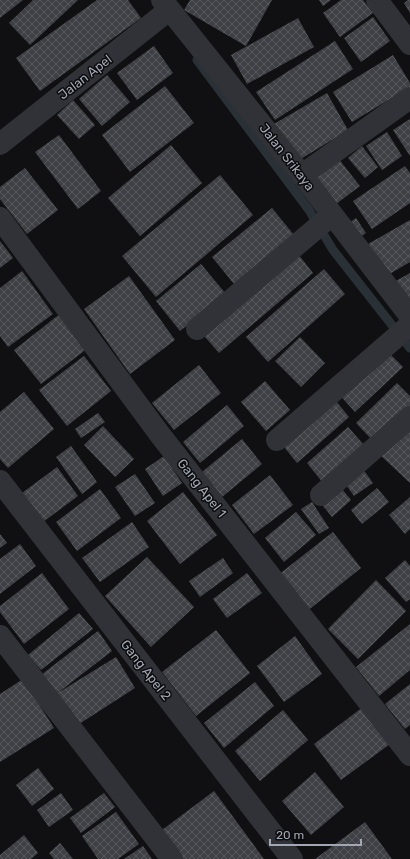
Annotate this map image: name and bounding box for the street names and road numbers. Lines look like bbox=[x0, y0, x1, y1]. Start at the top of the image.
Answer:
street label: Jalan Apel bbox=[55, 52, 115, 102]
street label: Jalan Srikaya bbox=[256, 121, 318, 193]
street label: Gang Apel 1 bbox=[174, 456, 230, 521]
street label: Gang Apel 2 bbox=[117, 637, 174, 704]

